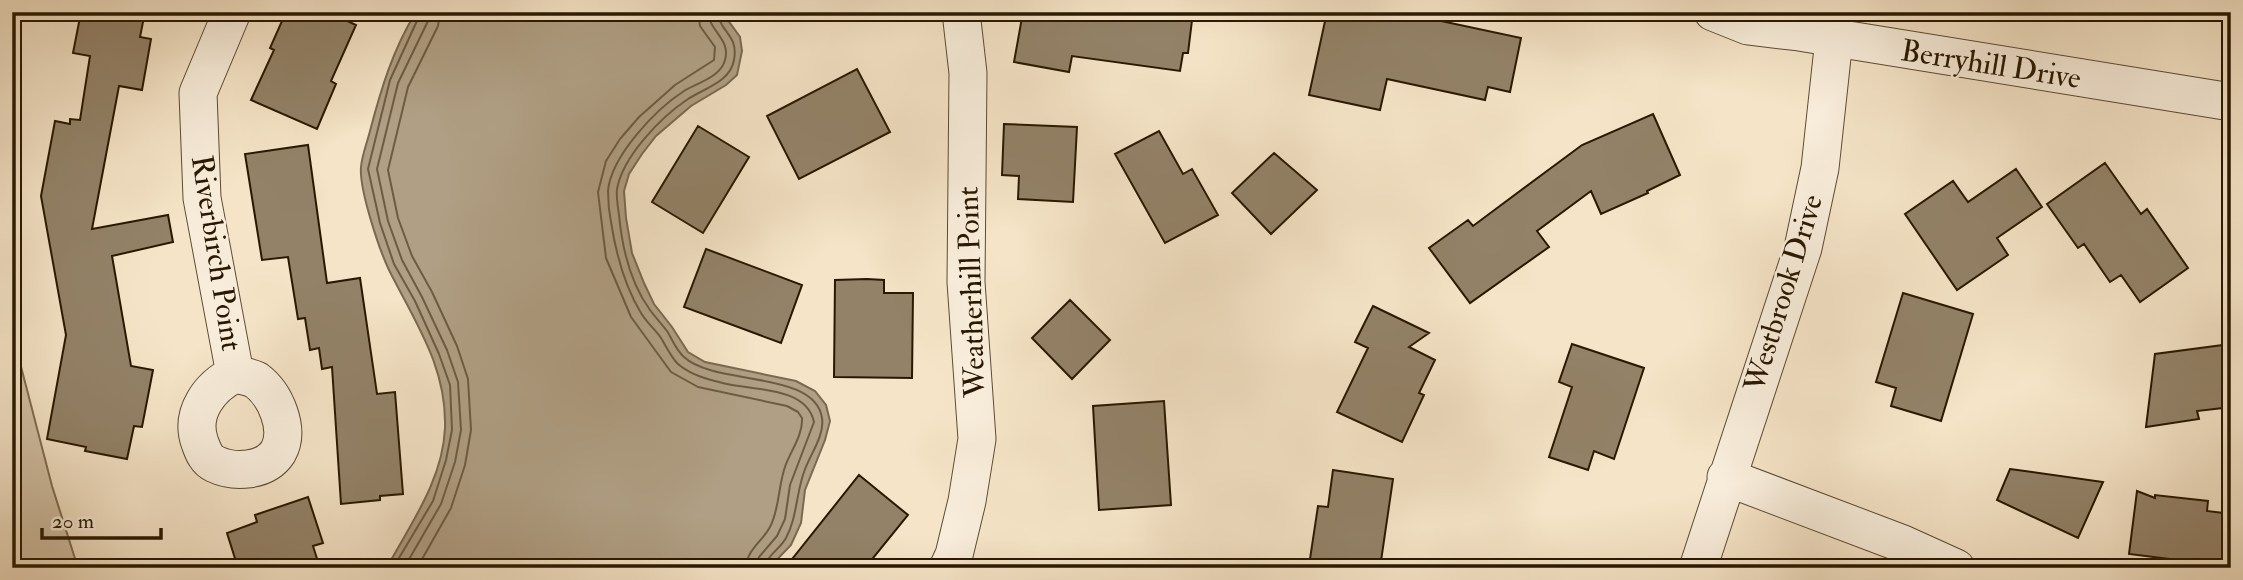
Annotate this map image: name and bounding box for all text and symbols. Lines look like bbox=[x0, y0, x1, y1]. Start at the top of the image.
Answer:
street label: Berryhill Drive bbox=[1898, 32, 2084, 97]
street label: Riverbirch Point bbox=[183, 153, 250, 354]
street label: Weatherhill Point bbox=[949, 186, 994, 399]
street label: Westbrook Drive bbox=[1736, 190, 1831, 397]
scale bar bbox=[42, 496, 161, 540]
text: 20 m bbox=[52, 508, 94, 535]

